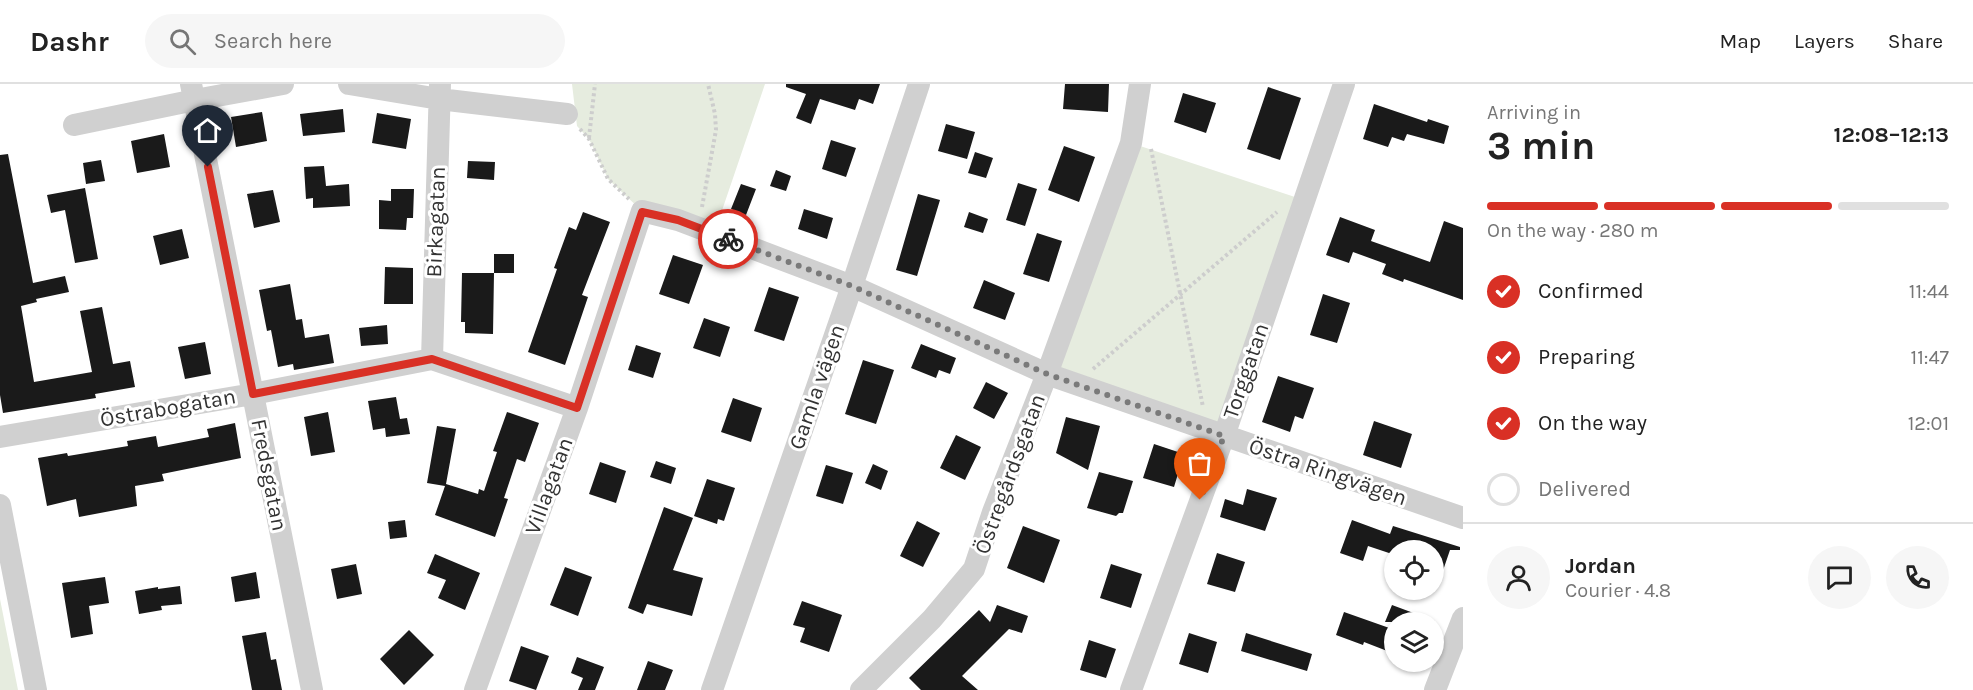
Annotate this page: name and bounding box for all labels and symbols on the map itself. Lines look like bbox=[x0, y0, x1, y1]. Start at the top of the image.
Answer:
pin bbox=[182, 105, 233, 167]
street label: Birkagatan bbox=[421, 166, 451, 278]
courier bbox=[698, 209, 758, 269]
street label: Torggatan bbox=[1218, 320, 1274, 422]
street label: Gamla vägen bbox=[783, 321, 851, 453]
street label: Östrabogatan bbox=[98, 383, 238, 433]
street label: Östregårdsgatan bbox=[969, 390, 1051, 558]
street label: Fredsgatan bbox=[245, 417, 293, 533]
street label: Östra Ringvägen bbox=[1246, 433, 1410, 511]
street label: Villagatan bbox=[519, 434, 579, 538]
pin bbox=[1174, 438, 1225, 500]

